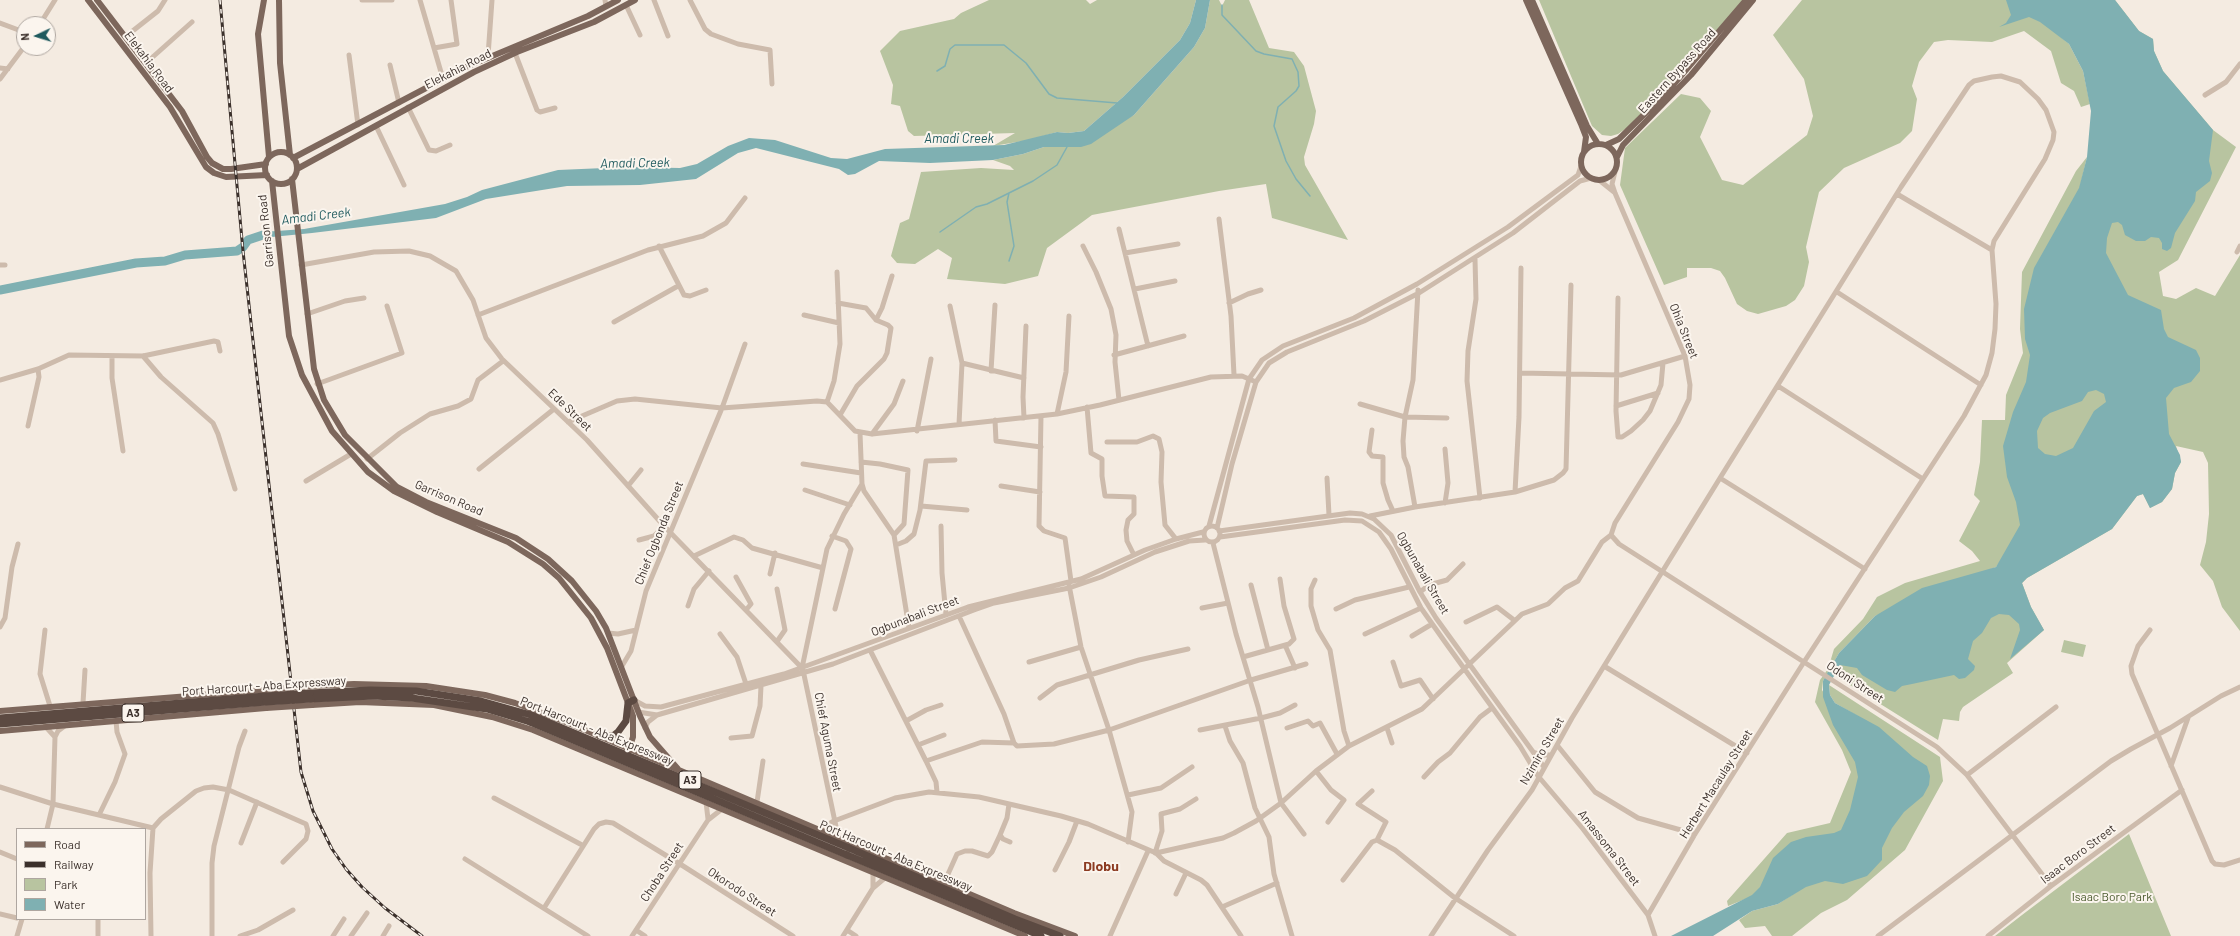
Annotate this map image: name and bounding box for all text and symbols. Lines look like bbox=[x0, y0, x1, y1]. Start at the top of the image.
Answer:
north arrow bbox=[16, 16, 56, 56]
street label: Eastern Bypass Road bbox=[1635, 26, 1719, 116]
street label: Elekahia Road bbox=[121, 28, 177, 96]
text: N bbox=[18, 33, 31, 41]
street label: Elekahia Road bbox=[422, 46, 494, 92]
water label: Amadi Creek bbox=[924, 131, 994, 147]
water label: Amadi Creek bbox=[600, 155, 670, 171]
street label: Garrison Road bbox=[255, 194, 277, 268]
water label: Amadi Creek bbox=[281, 204, 351, 228]
street label: Ohia Street bbox=[1666, 301, 1702, 361]
street label: Ede Street bbox=[545, 386, 595, 434]
street label: Garrison Road bbox=[413, 477, 485, 519]
street label: Chief Ogbonda Street bbox=[632, 479, 686, 587]
street label: Ogbunabali Street bbox=[1394, 529, 1452, 617]
street label: Ogbunabali Street bbox=[869, 593, 961, 639]
street label: Odoni Street bbox=[1824, 658, 1886, 706]
street label: Port Harcourt - Aba Expressway bbox=[182, 673, 346, 699]
street label: Chief Aguma Street bbox=[811, 691, 845, 793]
street label: Port Harcourt - Aba Expressway bbox=[518, 694, 676, 768]
road number: A3 bbox=[122, 704, 144, 722]
street label: Nzimiro Street bbox=[1517, 715, 1567, 787]
street label: Herbert Macaulay Street bbox=[1677, 727, 1755, 841]
road number: A3 bbox=[679, 771, 701, 789]
street label: Amassoma Street bbox=[1575, 807, 1643, 889]
street label: Port Harcourt - Aba Expressway bbox=[818, 817, 974, 895]
street label: Isaac Boro Street bbox=[2038, 821, 2118, 887]
legend bbox=[16, 828, 146, 920]
text: Road bbox=[54, 837, 81, 851]
street label: Choba Street bbox=[637, 840, 687, 904]
text: Railway bbox=[54, 857, 93, 871]
district label: Diobu bbox=[1083, 858, 1119, 874]
street label: Okorodo Street bbox=[705, 864, 779, 920]
text: Park bbox=[54, 877, 78, 891]
park label: Isaac Boro Park bbox=[2072, 890, 2152, 904]
text: Water bbox=[54, 897, 85, 911]

